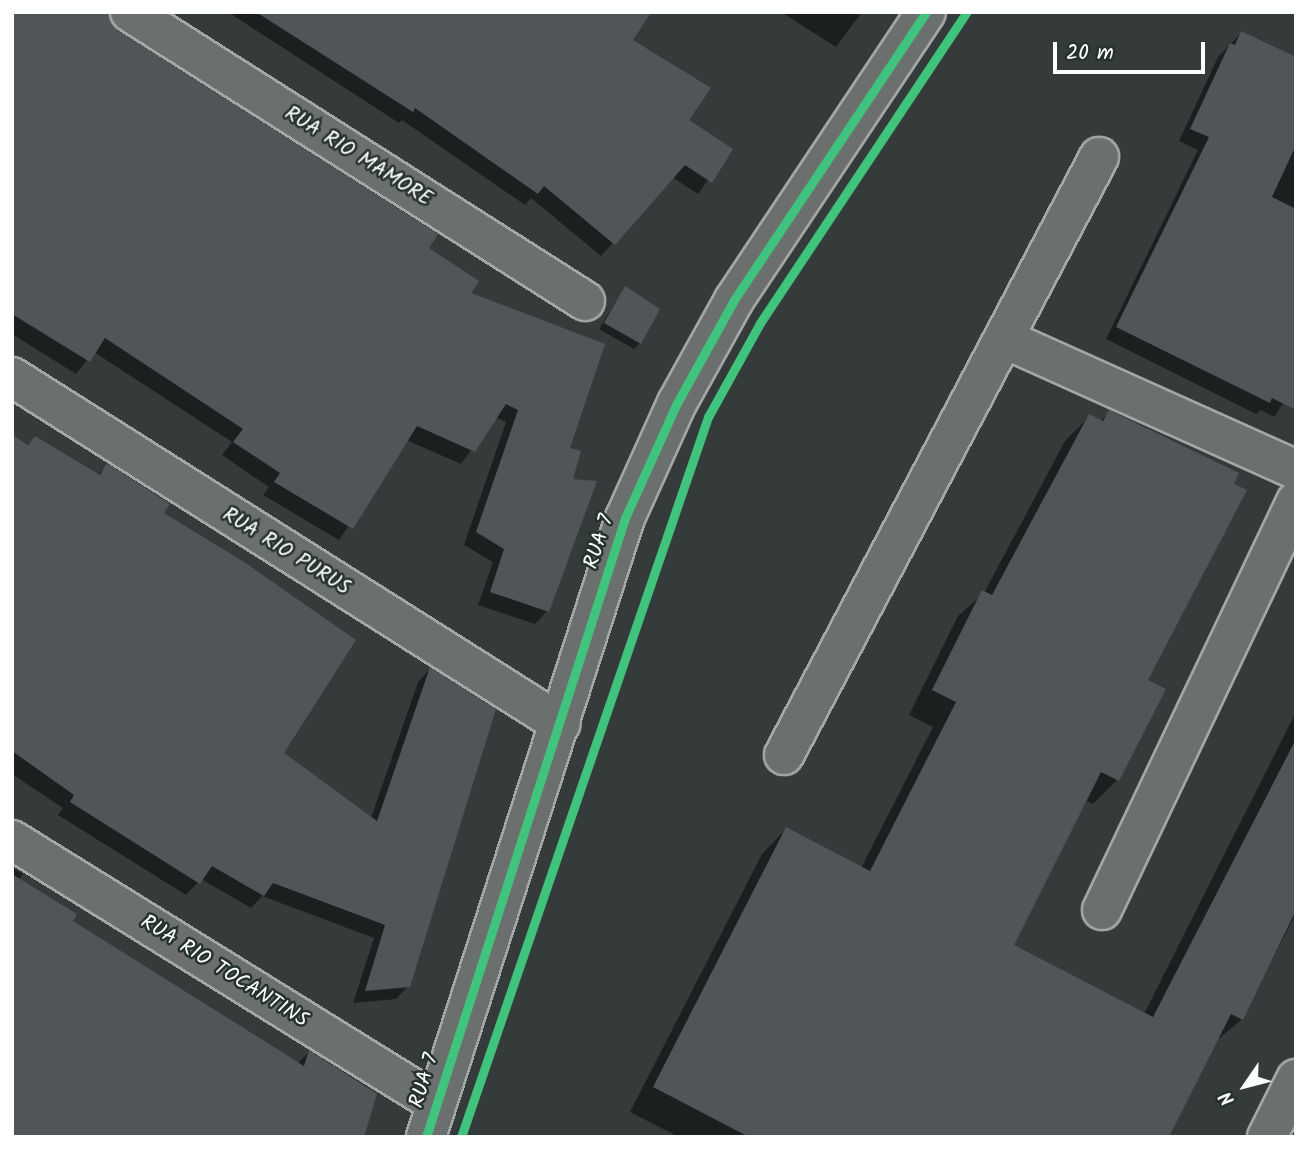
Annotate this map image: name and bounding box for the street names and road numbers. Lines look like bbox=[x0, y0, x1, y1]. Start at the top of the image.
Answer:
street label: RUA RIO MAMORE bbox=[279, 101, 437, 213]
street label: RUA RIO PURUS bbox=[217, 503, 355, 601]
street label: RUA 7 bbox=[579, 512, 621, 572]
street label: RUA RIO TOCANTINS bbox=[136, 910, 312, 1034]
street label: RUA 7 bbox=[405, 1051, 445, 1111]

